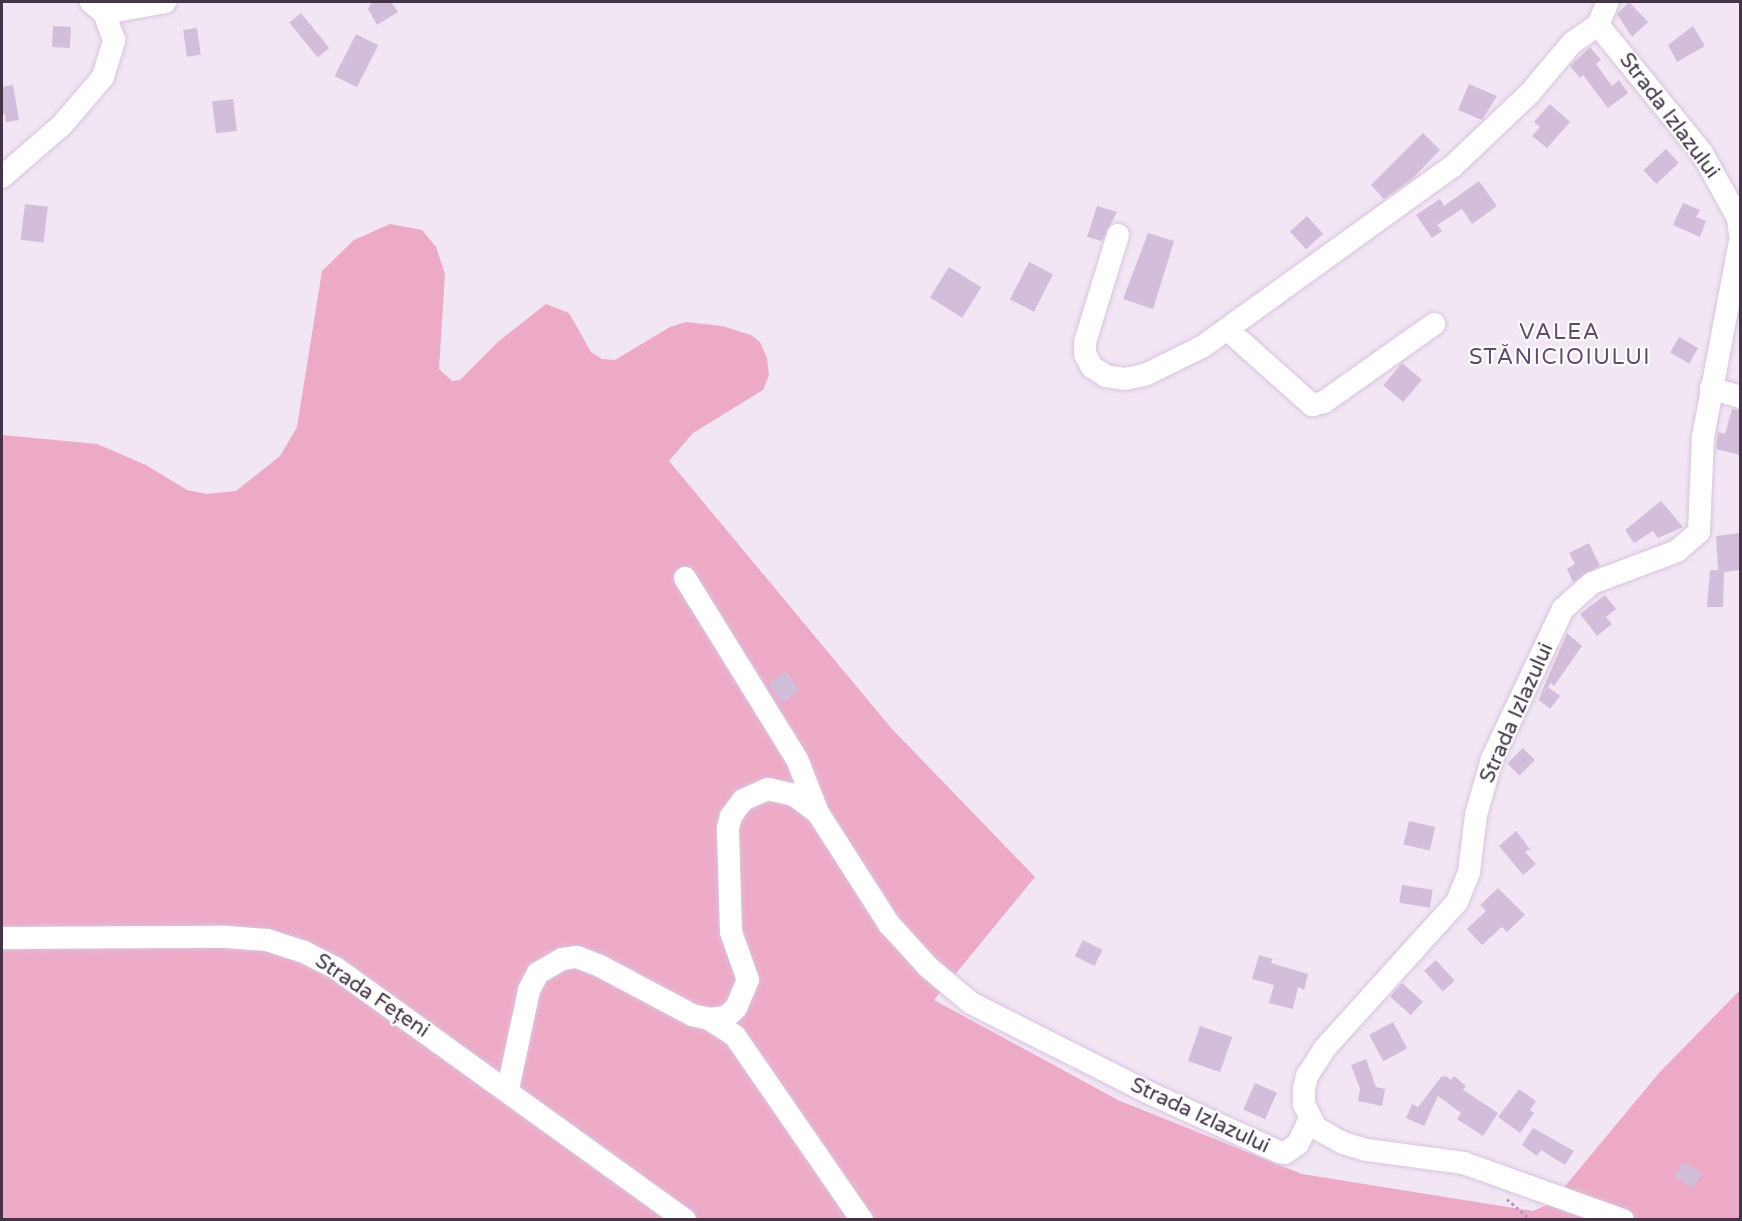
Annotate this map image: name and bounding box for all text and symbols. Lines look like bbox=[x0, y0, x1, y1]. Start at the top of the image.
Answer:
street label: Strada Izlazului bbox=[1614, 48, 1724, 184]
district label: VALEA STĂNICIOIULUI bbox=[1469, 319, 1651, 370]
street label: Strada Izlazului bbox=[1475, 639, 1559, 787]
street label: Strada Fețeni bbox=[310, 949, 434, 1043]
street label: Strada Izlazului bbox=[1126, 1073, 1274, 1159]

